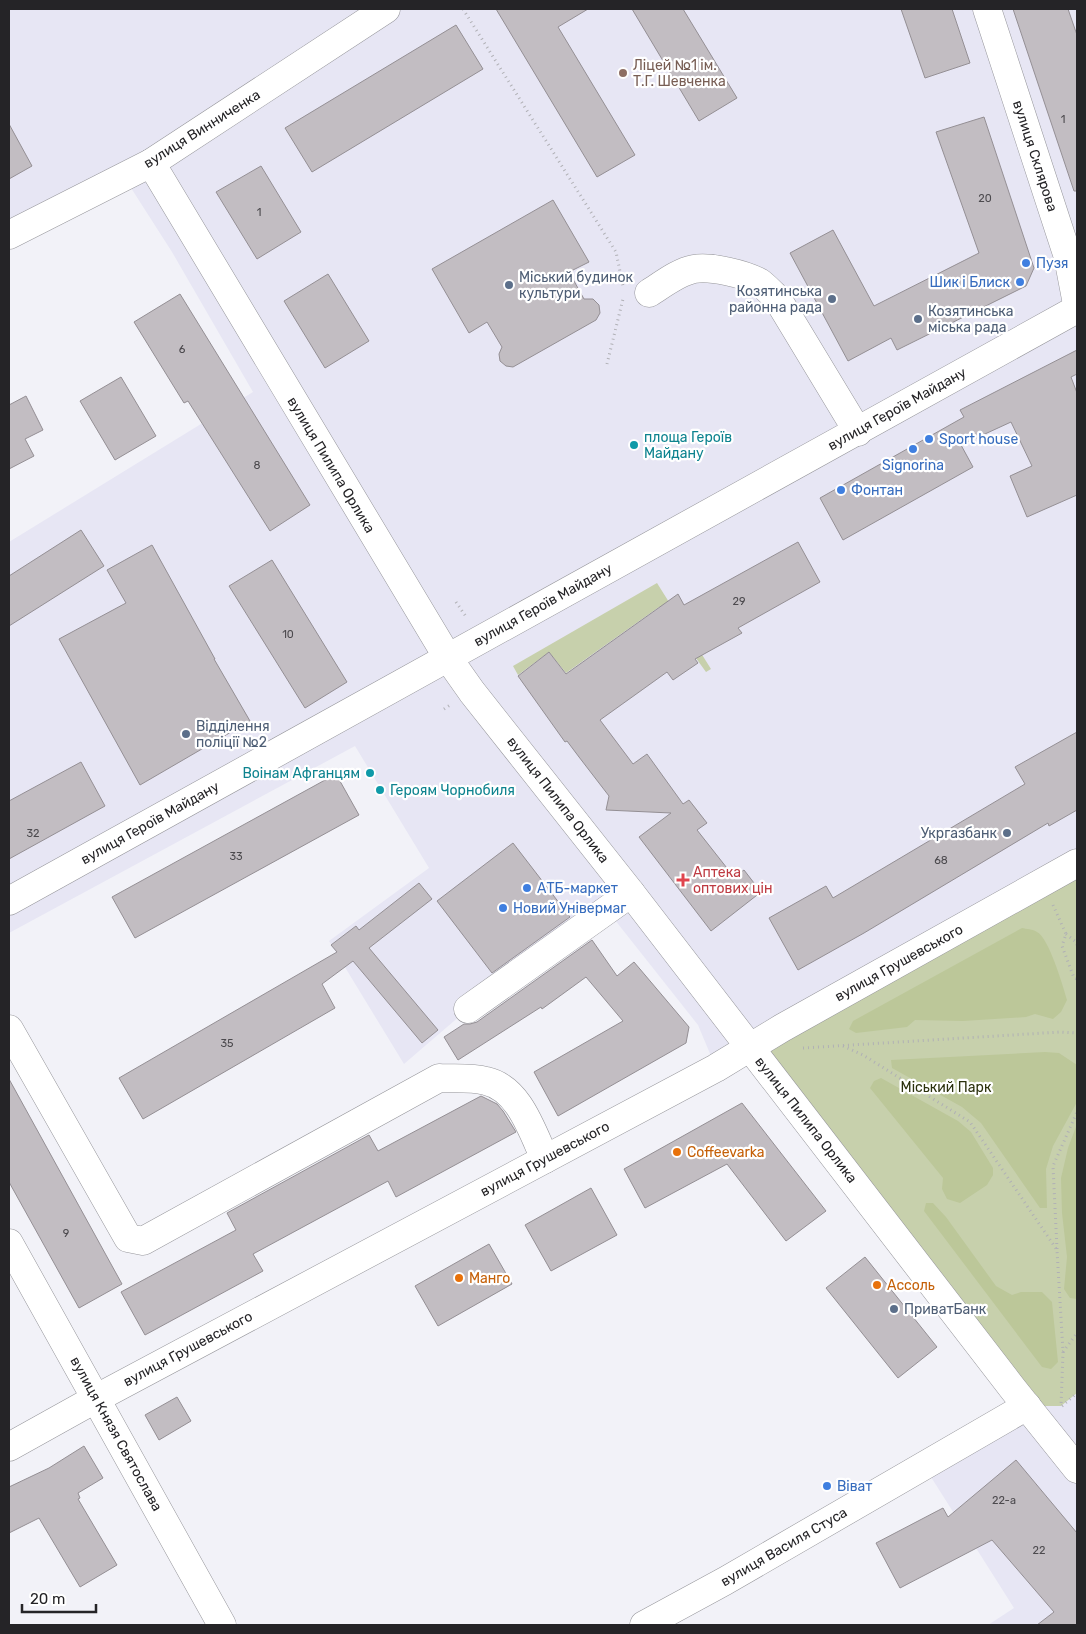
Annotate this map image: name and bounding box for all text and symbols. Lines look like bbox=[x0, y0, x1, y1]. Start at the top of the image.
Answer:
place label: Ліцей №1 ім. Т.Г. Шевченка bbox=[633, 57, 726, 90]
marker: Ліцей №1 ім. Т.Г. Шевченка bbox=[617, 67, 629, 79]
street label: вулиця Винниченка bbox=[141, 86, 263, 172]
street label: вулиця Склярова bbox=[1009, 98, 1061, 214]
house number: 1 bbox=[1061, 113, 1065, 126]
house number: 20 bbox=[978, 192, 992, 205]
house number: 1 bbox=[257, 206, 261, 219]
place label: Пузя bbox=[1036, 255, 1068, 272]
marker: Пузя bbox=[1020, 257, 1032, 269]
place label: Міський будинок культури bbox=[519, 269, 634, 302]
place label: Шик і Блиск bbox=[929, 274, 1010, 291]
marker: Шик і Блиск bbox=[1014, 276, 1026, 288]
marker: Міський будинок культури bbox=[503, 279, 515, 291]
place label: Козятинська районна рада bbox=[729, 283, 822, 316]
marker: Козятинська районна рада bbox=[826, 293, 838, 305]
place label: Козятинська міська рада bbox=[928, 303, 1014, 336]
marker: Козятинська міська рада bbox=[912, 313, 924, 325]
house number: 6 bbox=[179, 343, 186, 356]
street label: вулиця Героїв Майдану bbox=[825, 364, 969, 454]
street label: вулиця Пилипа Орлика bbox=[284, 394, 378, 536]
place label: площа Героїв Майдану bbox=[644, 429, 732, 462]
place label: Sport house bbox=[939, 431, 1018, 448]
marker: Sport house bbox=[923, 433, 935, 445]
marker: площа Героїв Майдану bbox=[628, 439, 640, 451]
marker: Signorina bbox=[907, 443, 919, 455]
place label: Signorina bbox=[882, 457, 944, 474]
house number: 8 bbox=[254, 459, 261, 472]
place label: Фонтан bbox=[851, 482, 903, 499]
marker: Фонтан bbox=[835, 484, 847, 496]
street label: вулиця Героїв Майдану bbox=[471, 560, 615, 650]
house number: 29 bbox=[733, 595, 745, 608]
house number: 10 bbox=[282, 628, 294, 641]
place label: Відділення поліції №2 bbox=[196, 718, 270, 751]
marker: Відділення поліції №2 bbox=[180, 728, 192, 740]
street label: вулиця Пилипа Орлика bbox=[503, 733, 613, 867]
place label: Воінам Афганцям bbox=[242, 765, 360, 782]
marker: Воінам Афганцям bbox=[364, 767, 376, 779]
street label: вулиця Героїв Майдану bbox=[78, 778, 222, 868]
place label: Героям Чорнобиля bbox=[390, 782, 515, 799]
marker: Героям Чорнобиля bbox=[374, 784, 386, 796]
place label: Укргазбанк bbox=[921, 825, 997, 842]
house number: 32 bbox=[26, 827, 40, 840]
marker: Укргазбанк bbox=[1001, 827, 1013, 839]
house number: 33 bbox=[229, 850, 243, 863]
house number: 68 bbox=[934, 854, 948, 867]
place label: Аптека оптових цін bbox=[693, 864, 772, 897]
marker: Аптека оптових цін bbox=[677, 874, 689, 886]
place label: АТБ-маркет bbox=[537, 880, 618, 897]
marker: АТБ-маркет bbox=[521, 882, 533, 894]
place label: Новий Універмаг bbox=[513, 900, 626, 917]
marker: Новий Універмаг bbox=[497, 902, 509, 914]
street label: вулиця Грушевського bbox=[832, 921, 966, 1005]
house number: 35 bbox=[220, 1037, 234, 1050]
street label: вулиця Пилипа Орлика bbox=[751, 1053, 861, 1187]
park label: Міський Парк bbox=[901, 1079, 992, 1096]
street label: вулиця Грушевського bbox=[477, 1118, 613, 1200]
place label: Coffeevarka bbox=[687, 1144, 765, 1161]
marker: Coffeevarka bbox=[671, 1146, 683, 1158]
house number: 9 bbox=[63, 1227, 69, 1240]
place label: Манго bbox=[469, 1270, 510, 1287]
marker: Манго bbox=[453, 1272, 465, 1284]
place label: Ассоль bbox=[887, 1277, 935, 1294]
marker: Ассоль bbox=[871, 1279, 883, 1291]
place label: ПриватБанк bbox=[904, 1301, 987, 1318]
marker: ПриватБанк bbox=[888, 1303, 900, 1315]
street label: вулиця Грушевського bbox=[120, 1308, 256, 1390]
street label: вулиця Князя Святослава bbox=[66, 1354, 166, 1514]
place label: Віват bbox=[837, 1478, 873, 1495]
marker: Віват bbox=[821, 1480, 833, 1492]
house number: 22-а bbox=[992, 1494, 1016, 1507]
street label: вулиця Василя Стуса bbox=[718, 1504, 850, 1590]
house number: 22 bbox=[1033, 1544, 1045, 1557]
scale bar bbox=[22, 1582, 96, 1614]
text: 20 m bbox=[30, 1590, 65, 1608]

